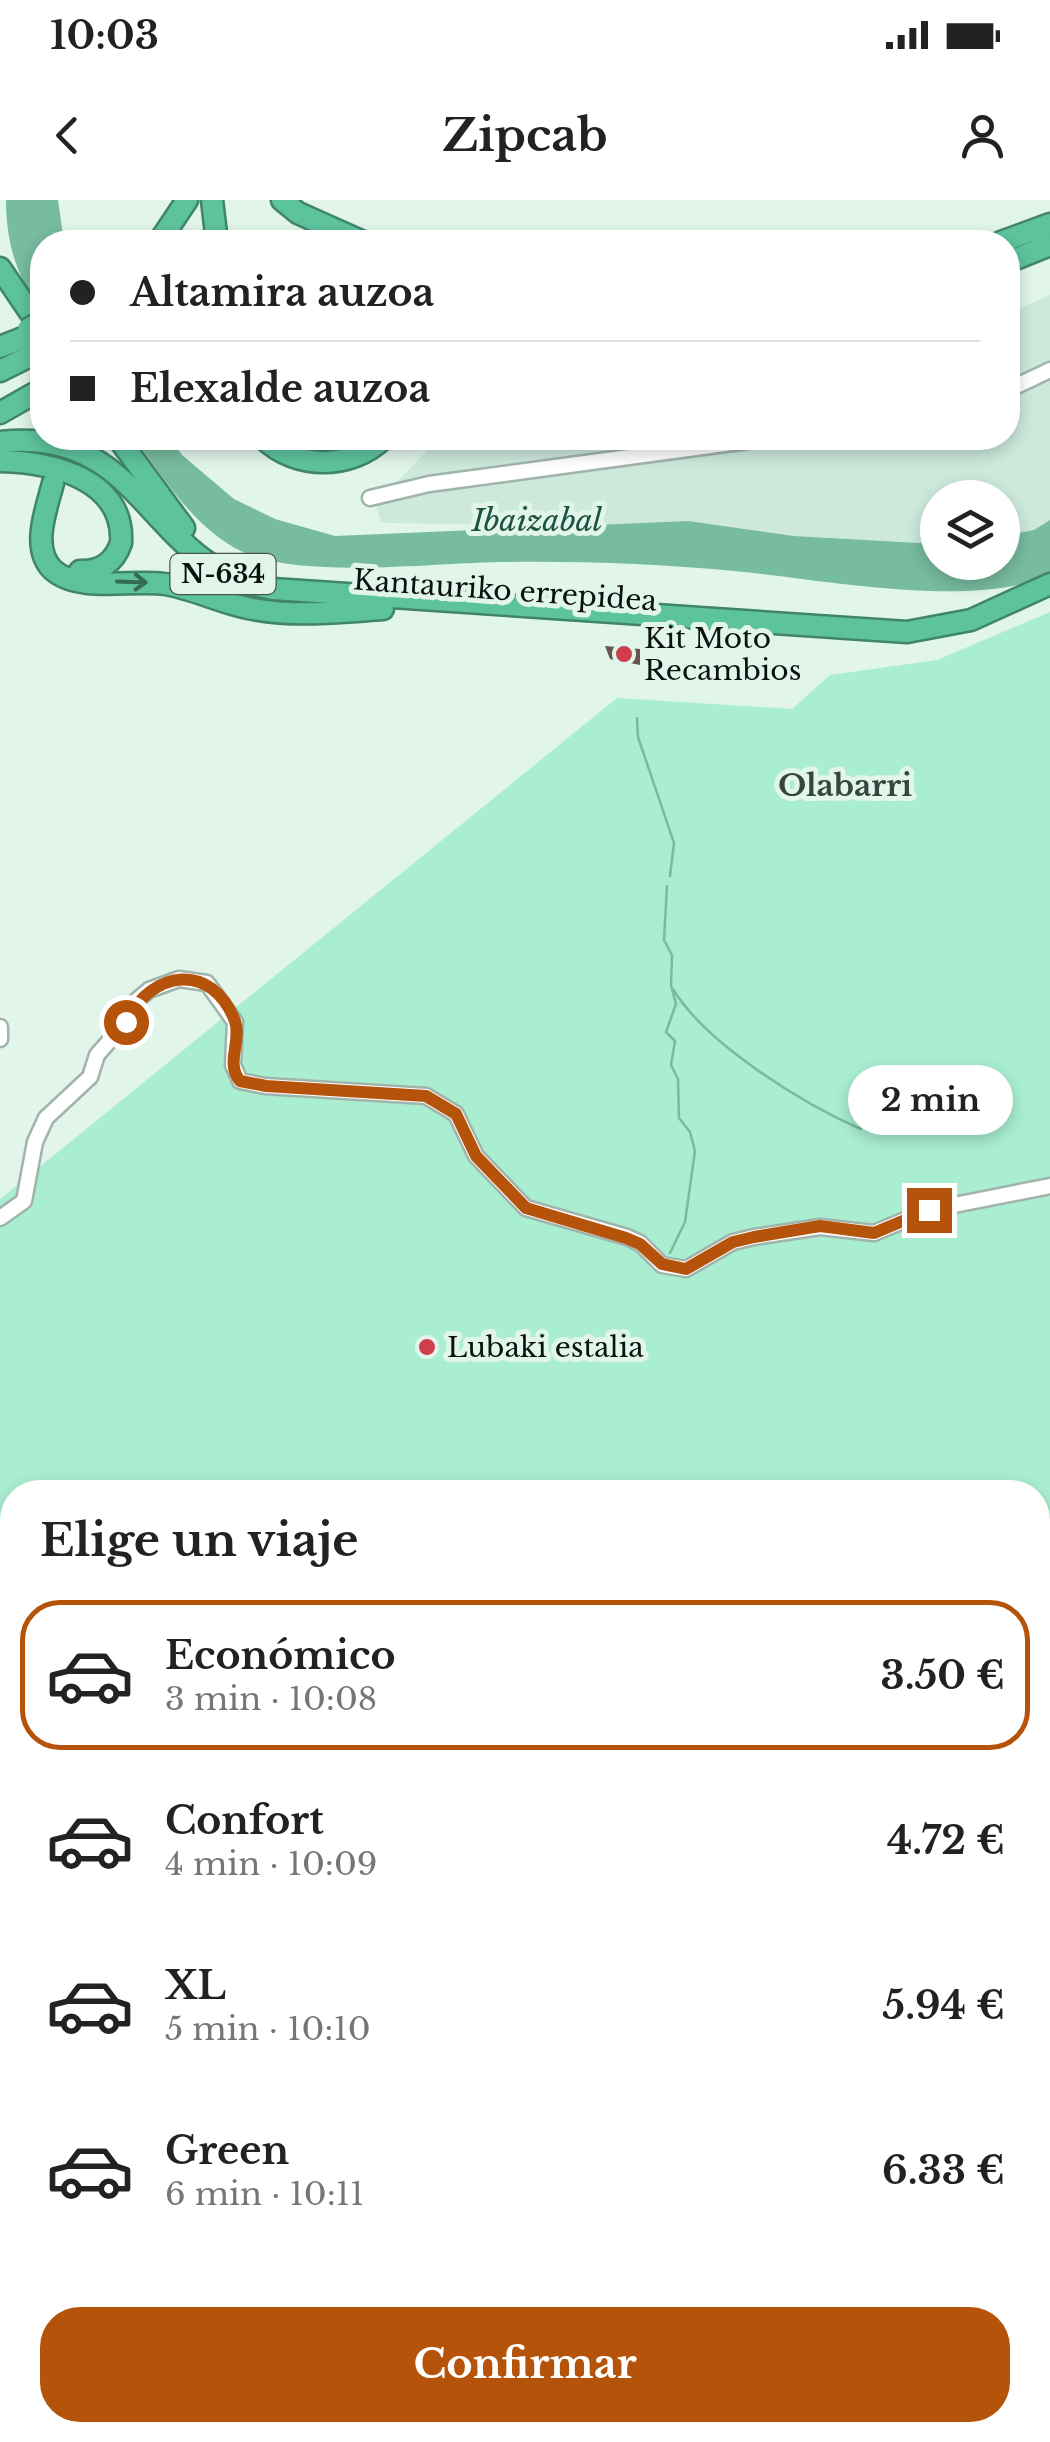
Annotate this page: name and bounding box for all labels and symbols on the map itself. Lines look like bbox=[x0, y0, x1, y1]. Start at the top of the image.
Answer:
water label: Ibaizabal bbox=[471, 502, 603, 539]
road number: N-634 bbox=[170, 554, 276, 594]
street label: Kantauriko errepidea bbox=[352, 562, 659, 619]
one-way arrow bbox=[116, 573, 148, 592]
place label: Kit Moto Recambios bbox=[644, 621, 801, 688]
marker: Kit Moto Recambios bbox=[613, 643, 635, 665]
district label: Olabarri bbox=[778, 767, 912, 804]
route start bbox=[104, 1000, 149, 1045]
callout: 2 min bbox=[846, 1065, 1012, 1135]
route end bbox=[907, 1188, 952, 1233]
place label: Lubaki estalia bbox=[447, 1330, 644, 1365]
marker: Lubaki estalia bbox=[416, 1336, 438, 1358]

